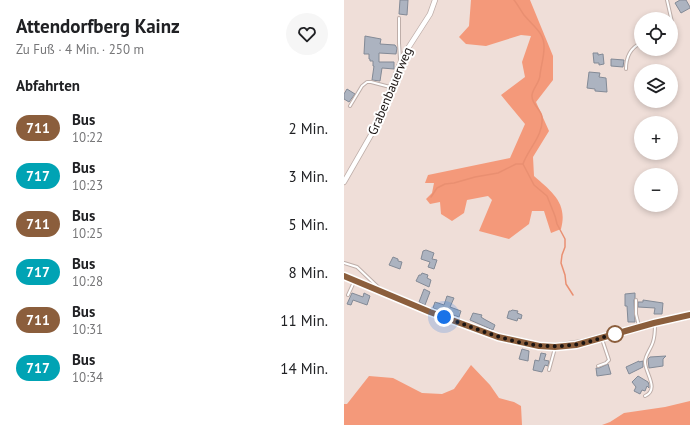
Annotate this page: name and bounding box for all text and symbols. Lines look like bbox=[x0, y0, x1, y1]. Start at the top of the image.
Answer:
map controls bbox=[634, 12, 678, 212]
button: locate bbox=[634, 12, 678, 56]
button: heart bbox=[286, 13, 328, 55]
text: Attendorfberg Kainz bbox=[16, 14, 180, 38]
text: Zu Fuß · 4 Min. · 250 m bbox=[16, 41, 144, 58]
street label: Grabenbauerweg bbox=[364, 44, 416, 138]
button: layers bbox=[634, 64, 678, 108]
text: Abfahrten bbox=[16, 76, 80, 95]
text: Bus bbox=[72, 110, 95, 129]
button: + bbox=[634, 116, 678, 160]
text: 711 bbox=[26, 119, 50, 137]
text: 2 Min. bbox=[289, 119, 328, 138]
text: 10:22 bbox=[72, 129, 103, 146]
text: Bus bbox=[72, 158, 95, 177]
text: 717 bbox=[26, 167, 50, 185]
text: 3 Min. bbox=[289, 167, 328, 186]
button: − bbox=[634, 168, 678, 212]
text: 10:23 bbox=[72, 177, 103, 194]
text: Bus bbox=[72, 206, 95, 225]
text: 711 bbox=[26, 215, 50, 233]
text: 5 Min. bbox=[289, 215, 328, 234]
text: 10:25 bbox=[72, 225, 103, 242]
text: Bus bbox=[72, 254, 95, 273]
text: 717 bbox=[26, 263, 50, 281]
text: 8 Min. bbox=[289, 263, 328, 282]
text: 10:28 bbox=[72, 273, 103, 290]
text: Bus bbox=[72, 302, 95, 321]
your location bbox=[434, 307, 454, 327]
text: 711 bbox=[26, 311, 50, 329]
text: 11 Min. bbox=[280, 311, 328, 330]
text: 10:31 bbox=[72, 321, 103, 338]
unlabelled marker bbox=[606, 325, 624, 343]
text: Bus bbox=[72, 350, 95, 369]
text: 717 bbox=[26, 359, 50, 377]
text: 14 Min. bbox=[280, 359, 328, 378]
text: 10:34 bbox=[72, 369, 103, 386]

